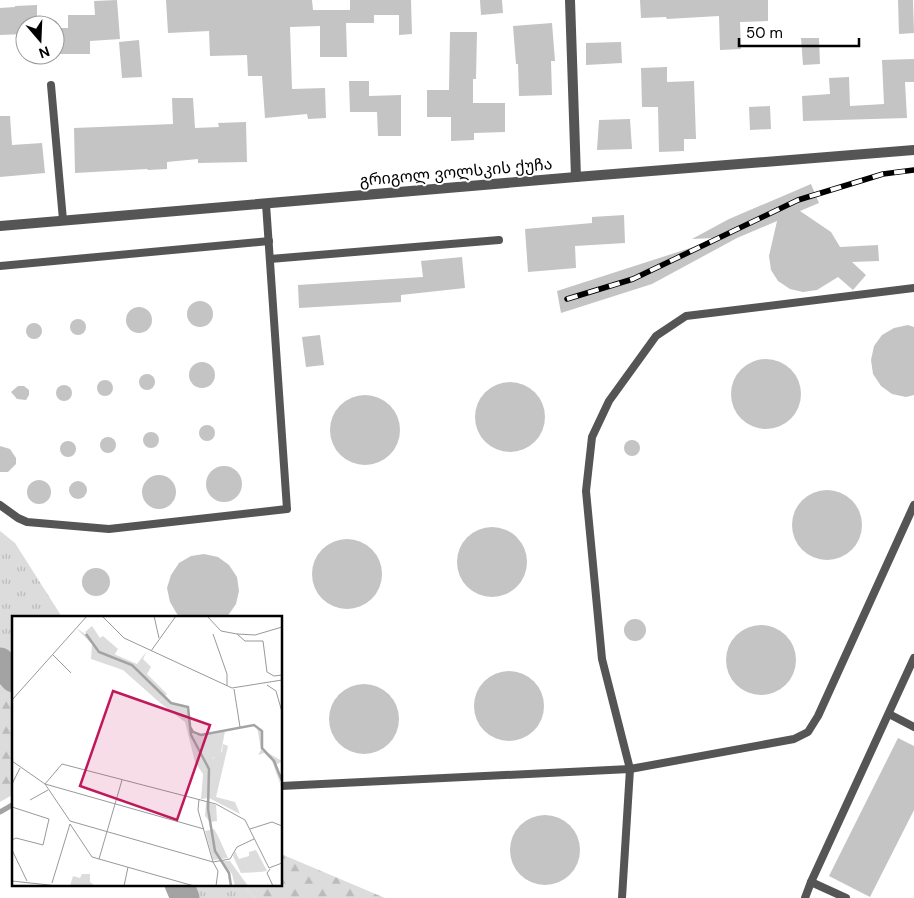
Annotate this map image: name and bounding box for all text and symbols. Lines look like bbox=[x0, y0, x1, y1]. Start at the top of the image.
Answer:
north arrow bbox=[15, 15, 65, 65]
scale bar bbox=[739, 15, 859, 47]
text: 50 m bbox=[746, 23, 783, 43]
text: N bbox=[36, 42, 52, 62]
street label: გრიგოლ ვოლსკის ქუჩა bbox=[359, 153, 553, 191]
inset map bbox=[12, 616, 282, 886]

